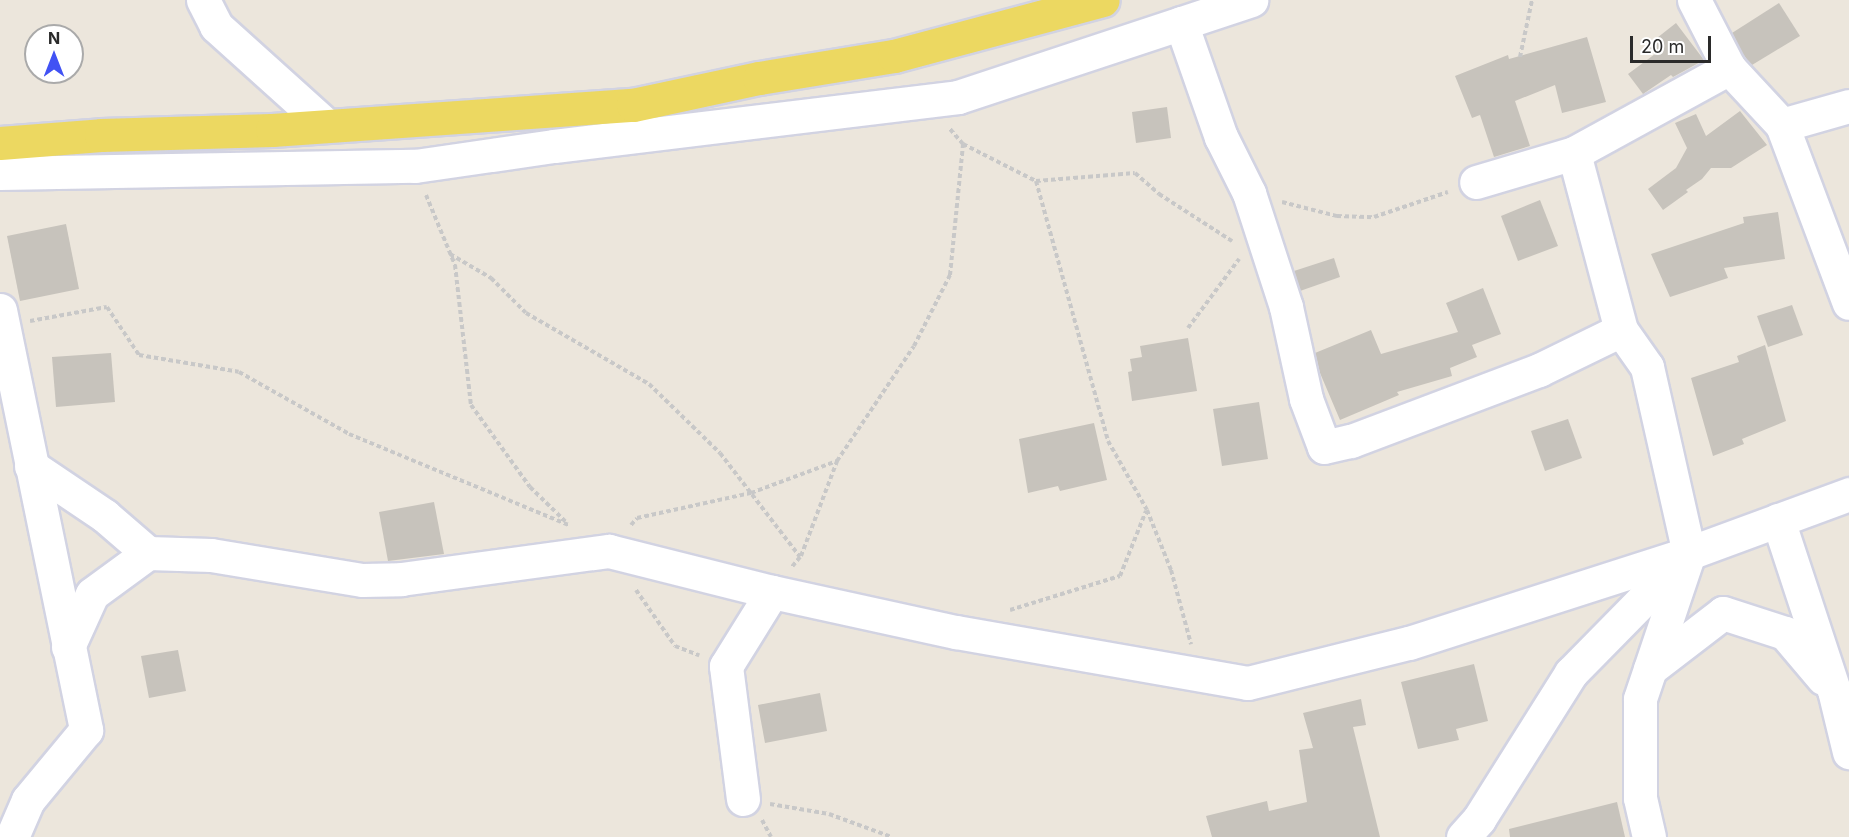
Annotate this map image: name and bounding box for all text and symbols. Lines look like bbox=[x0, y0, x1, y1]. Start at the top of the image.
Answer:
north arrow bbox=[24, 24, 84, 84]
scale bar bbox=[1633, 24, 1714, 62]
text: N bbox=[48, 28, 60, 48]
text: 20 m bbox=[1641, 36, 1684, 57]

